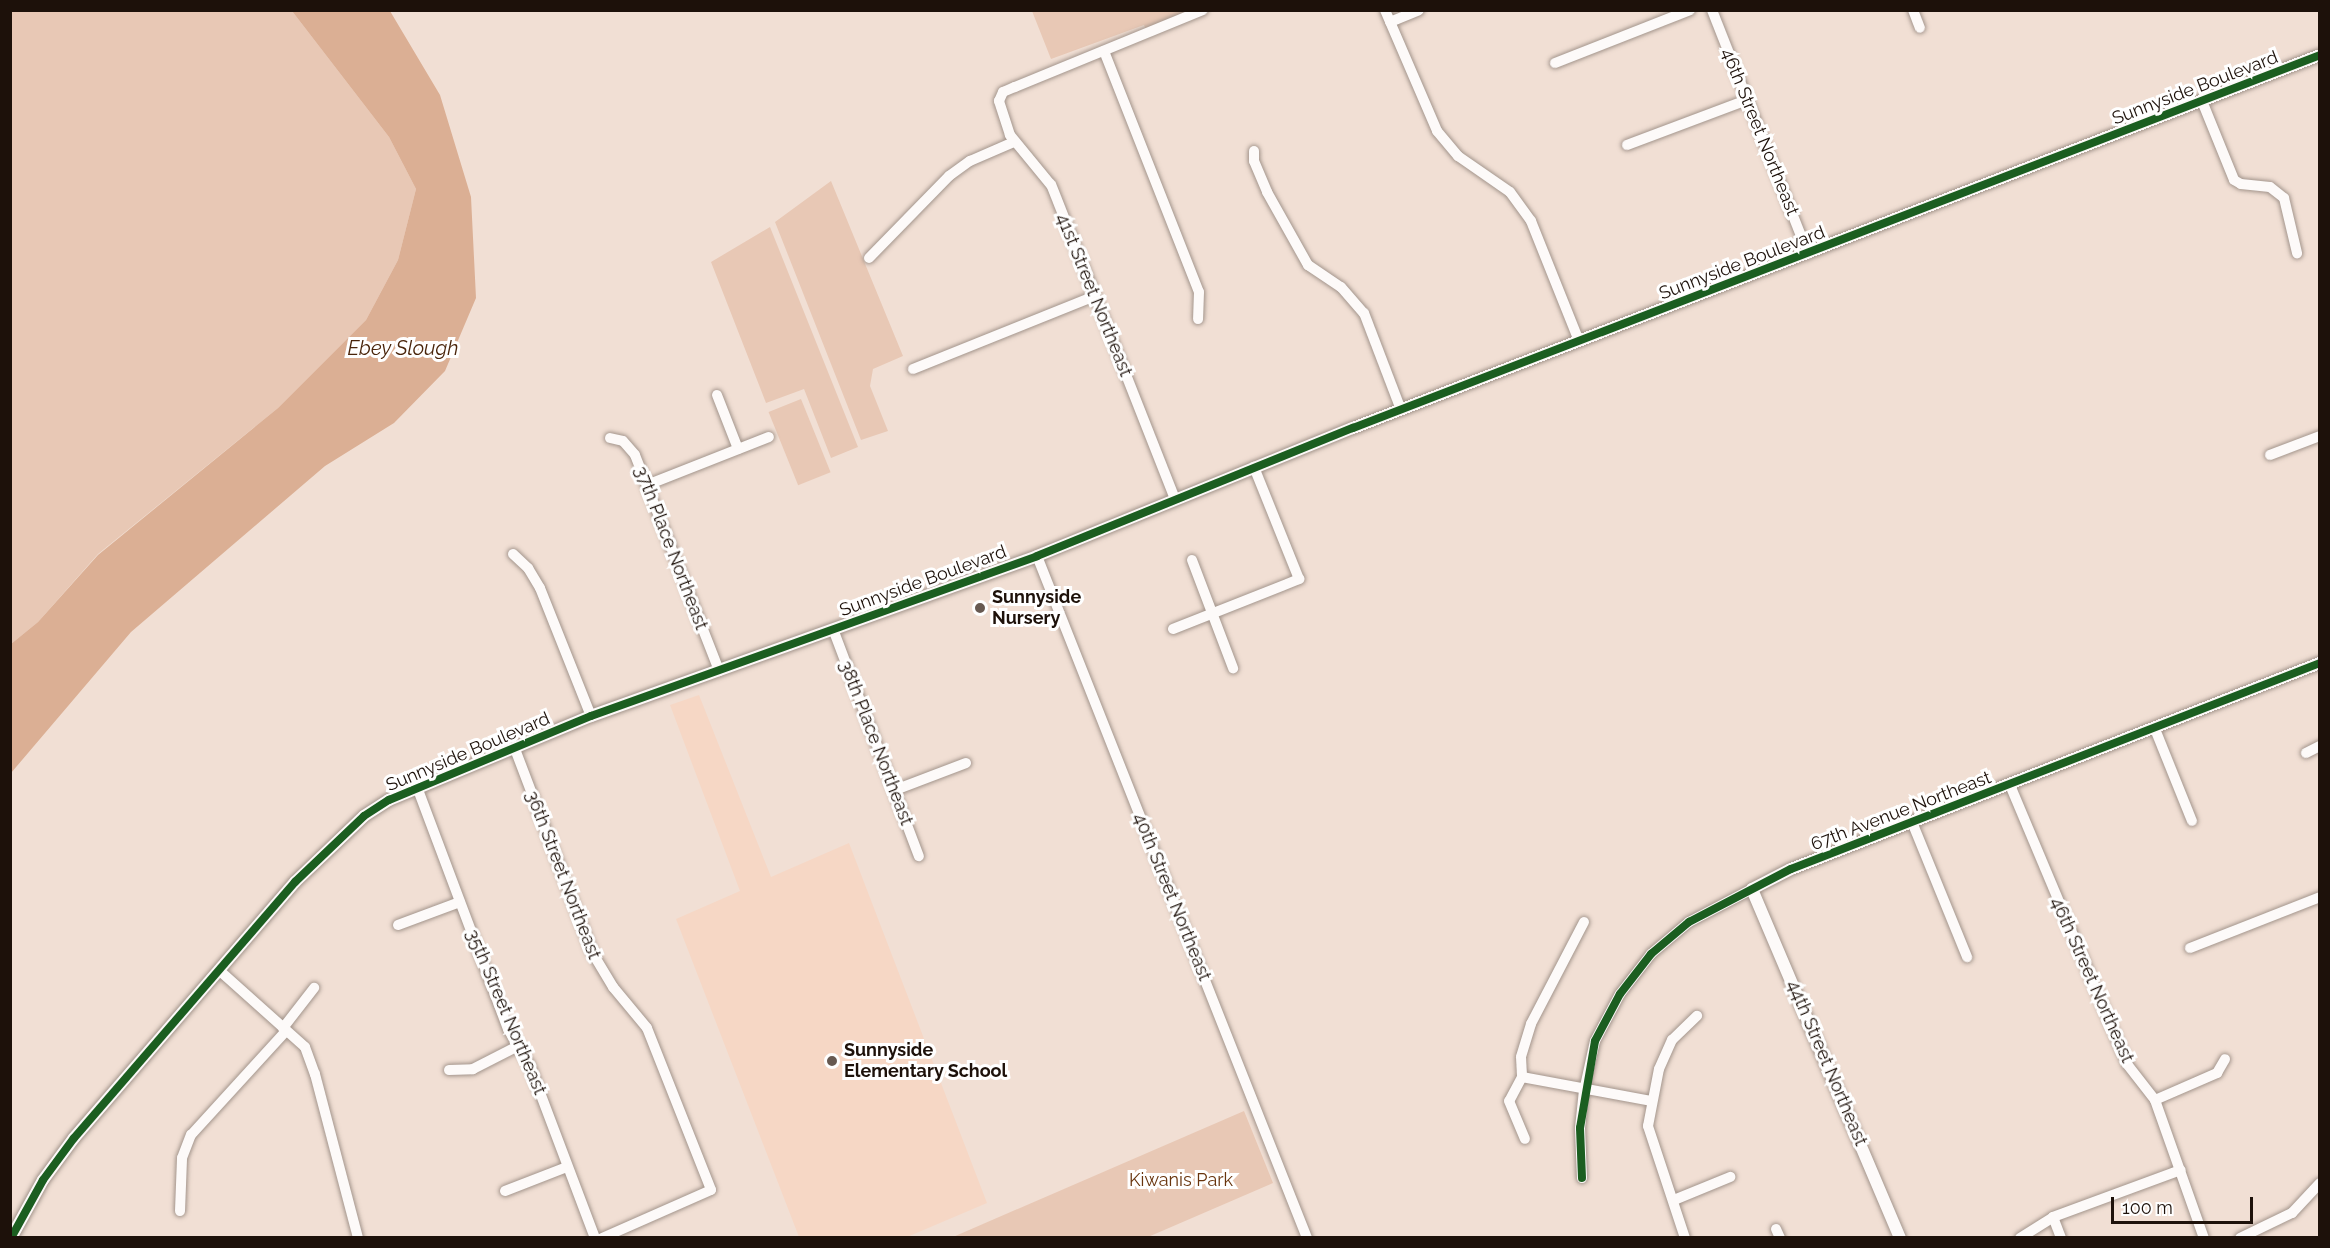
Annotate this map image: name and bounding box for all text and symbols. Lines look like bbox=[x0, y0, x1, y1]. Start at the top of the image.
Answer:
street label: 46th Street Northeast bbox=[1717, 45, 1803, 219]
street label: Sunnyside Boulevard bbox=[2109, 46, 2281, 130]
street label: 41st Street Northeast bbox=[1051, 210, 1137, 380]
street label: Sunnyside Boulevard bbox=[1656, 221, 1828, 305]
water label: Ebey Slough bbox=[347, 336, 459, 360]
street label: 37th Place Northeast bbox=[630, 463, 712, 633]
street label: Sunnyside Boulevard bbox=[837, 541, 1009, 621]
place label: Sunnyside Nursery bbox=[992, 587, 1081, 630]
marker: Sunnyside Nursery bbox=[973, 601, 987, 615]
street label: 38th Place Northeast bbox=[835, 658, 917, 828]
street label: Sunnyside Boulevard bbox=[383, 708, 553, 796]
street label: 67th Avenue Northeast bbox=[1808, 767, 1994, 855]
street label: 36th Street Northeast bbox=[521, 788, 605, 962]
street label: 40th Street Northeast bbox=[1128, 810, 1216, 984]
street label: 46th Street Northeast bbox=[2046, 894, 2138, 1066]
street label: 35th Street Northeast bbox=[461, 926, 551, 1098]
street label: 44th Street Northeast bbox=[1782, 977, 1872, 1149]
place label: Sunnyside Elementary School bbox=[844, 1040, 1008, 1082]
marker: Sunnyside Elementary School bbox=[825, 1054, 839, 1068]
park label: Kiwanis Park bbox=[1129, 1169, 1233, 1191]
scale bar bbox=[2114, 1185, 2256, 1223]
text: 100 m bbox=[2122, 1197, 2173, 1218]

